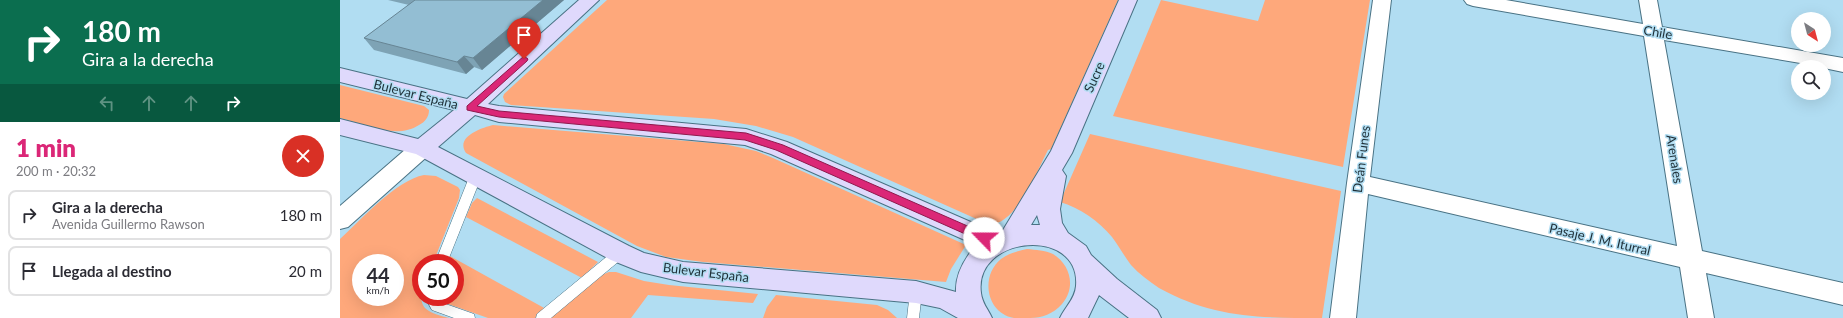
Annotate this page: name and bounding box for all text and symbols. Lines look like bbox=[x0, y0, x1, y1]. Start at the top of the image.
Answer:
north arrow bbox=[1791, 12, 1831, 52]
map controls bbox=[1791, 12, 1831, 100]
text: 180 m bbox=[82, 14, 161, 48]
icon: right bbox=[16, 16, 68, 68]
pin bbox=[507, 18, 541, 59]
street label: Chile bbox=[1642, 22, 1674, 42]
icon: arrive bbox=[513, 24, 535, 46]
text: Gira a la derecha bbox=[82, 48, 214, 70]
street label: Sucre bbox=[1080, 59, 1108, 95]
button: search bbox=[1791, 60, 1831, 100]
street label: Bulevar España bbox=[372, 76, 460, 112]
icon: left bbox=[96, 92, 118, 114]
icon: ahead bbox=[138, 92, 160, 114]
icon: ahead bbox=[180, 92, 202, 114]
icon: right bbox=[222, 92, 244, 114]
street label: Deán Funes bbox=[1349, 124, 1373, 194]
text: 1 min bbox=[16, 133, 76, 162]
street label: Arenales bbox=[1663, 133, 1687, 185]
button: close bbox=[282, 135, 324, 177]
text: 200 m · 20:32 bbox=[16, 163, 96, 179]
text: Gira a la derecha bbox=[52, 198, 163, 216]
icon: right bbox=[18, 204, 40, 226]
text: 180 m bbox=[280, 206, 322, 224]
text: Avenida Guillermo Rawson bbox=[52, 216, 205, 232]
position arrow bbox=[963, 217, 1005, 259]
street label: Pasaje J. M. Iturral bbox=[1548, 220, 1652, 258]
speed limit sign: 50 bbox=[412, 254, 464, 306]
street label: Bulevar España bbox=[662, 259, 750, 285]
icon: arrive bbox=[18, 260, 40, 282]
text: Llegada al destino bbox=[52, 262, 172, 280]
text: 20 m bbox=[288, 262, 322, 280]
text: 44 bbox=[366, 263, 390, 287]
text: km/h bbox=[366, 284, 390, 296]

